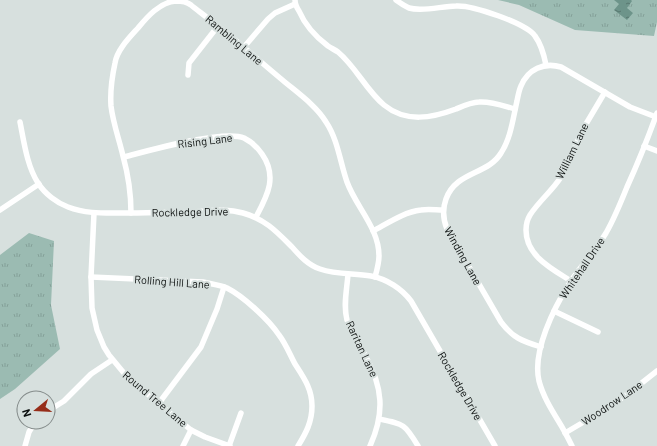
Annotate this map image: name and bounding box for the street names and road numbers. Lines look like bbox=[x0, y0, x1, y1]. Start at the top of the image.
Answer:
street label: Rambling Lane bbox=[203, 12, 266, 67]
street label: William Lane bbox=[552, 120, 591, 181]
street label: Rising Lane bbox=[177, 131, 233, 150]
street label: Rockledge Drive bbox=[151, 204, 229, 219]
street label: Winding Lane bbox=[442, 224, 485, 287]
street label: Whitehall Drive bbox=[556, 234, 607, 301]
street label: Rolling Hill Lane bbox=[134, 272, 210, 291]
street label: Raritan Lane bbox=[344, 319, 381, 379]
street label: Rockledge Drive bbox=[436, 349, 485, 422]
street label: Round Tree Lane bbox=[121, 368, 190, 429]
street label: Woodrow Lane bbox=[579, 377, 645, 428]

